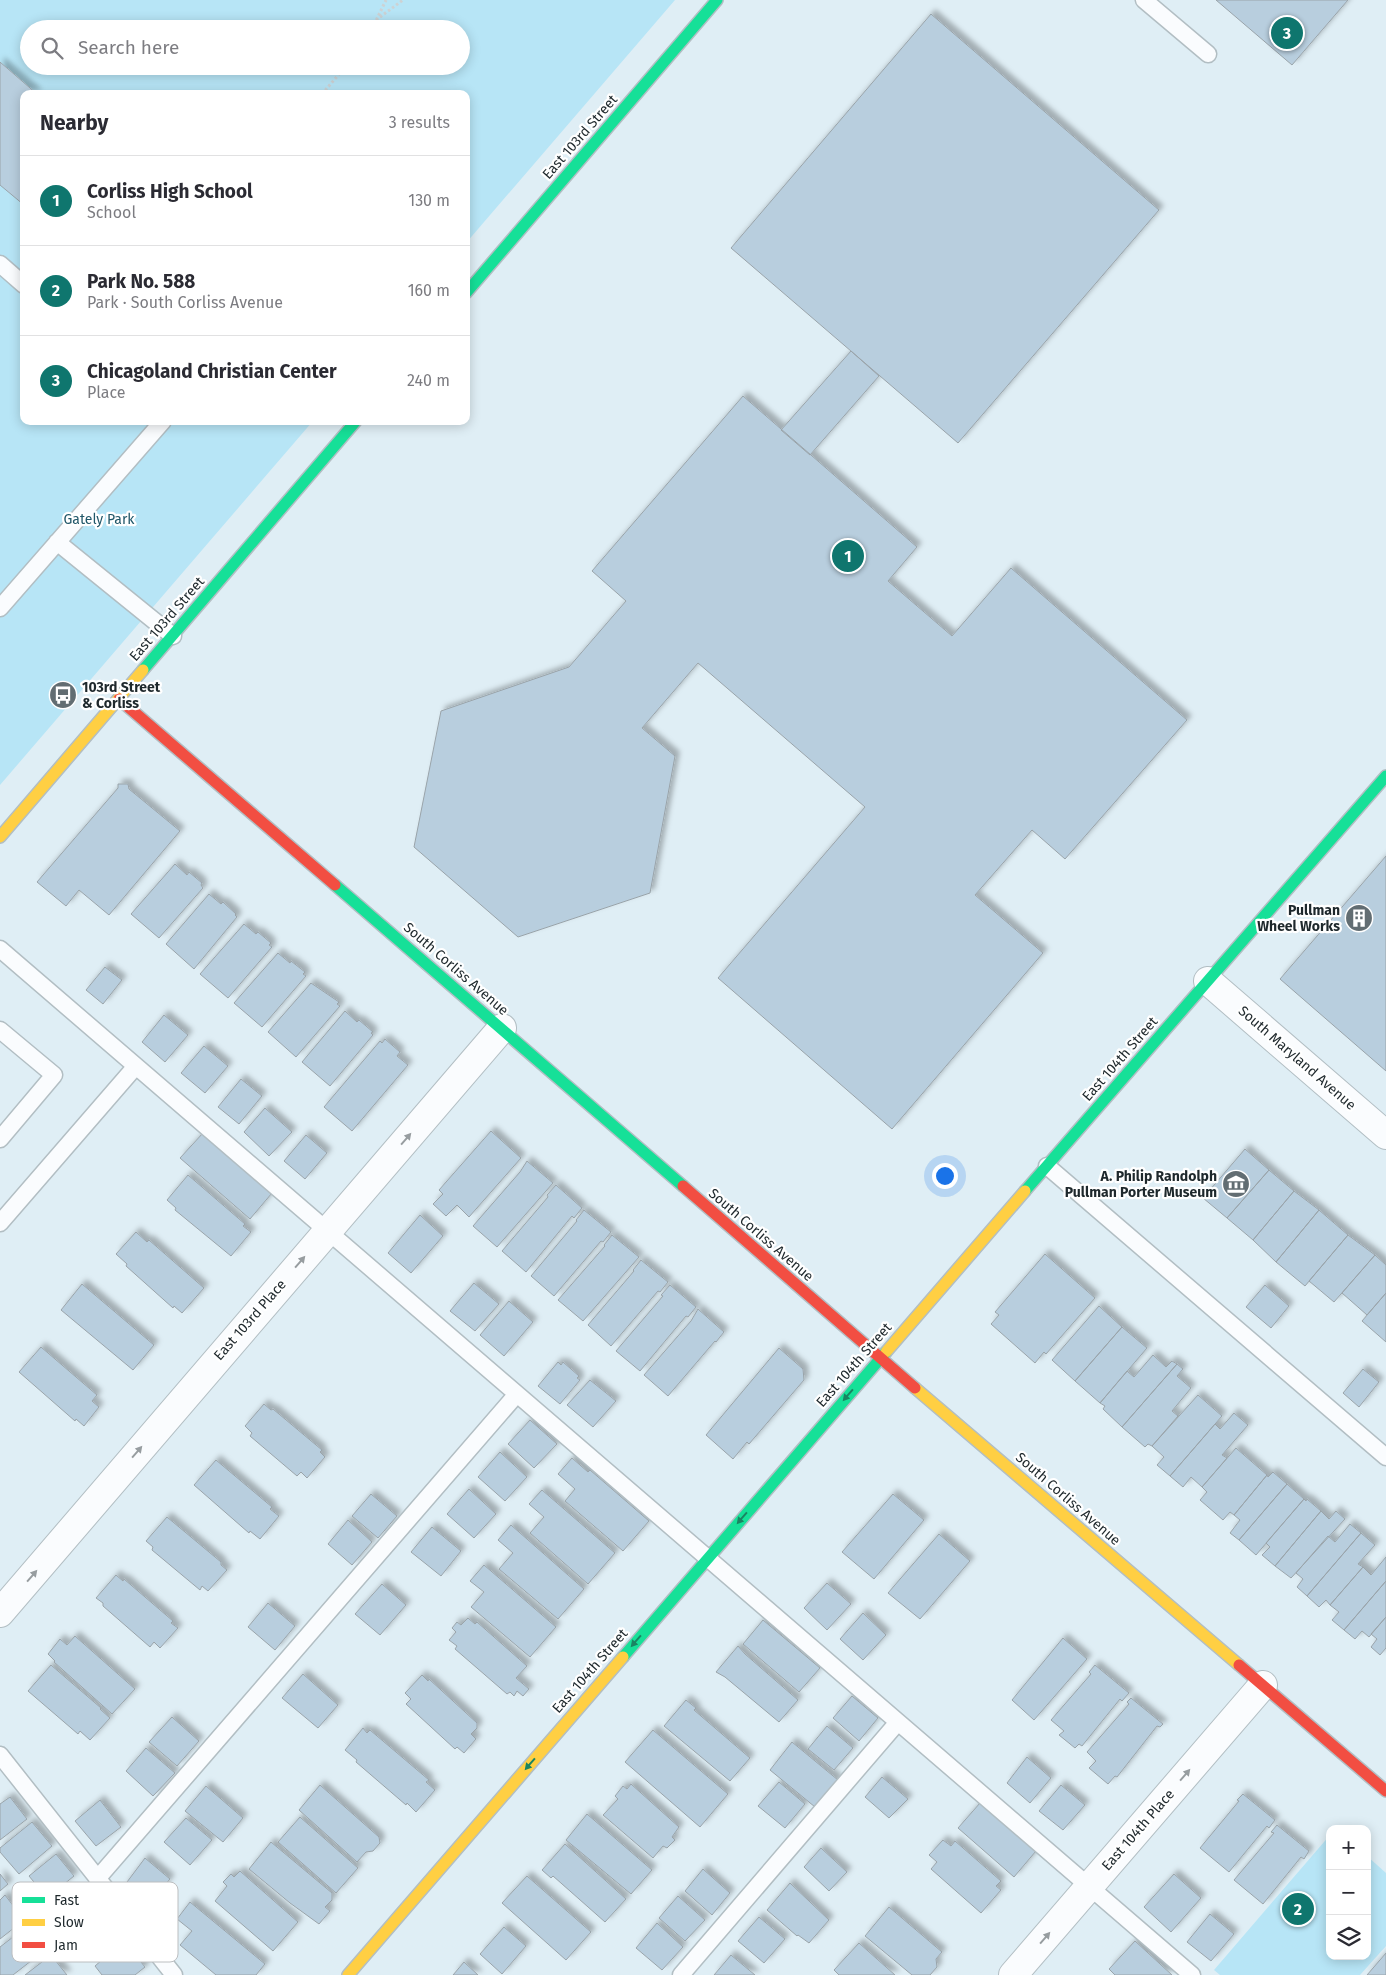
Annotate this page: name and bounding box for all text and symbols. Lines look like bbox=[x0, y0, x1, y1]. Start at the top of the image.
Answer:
pin: 3 bbox=[1271, 14, 1303, 52]
search box bbox=[20, 20, 470, 75]
icon: search bbox=[38, 34, 66, 62]
text: Search here bbox=[78, 36, 179, 59]
street label: East 103rd Street bbox=[539, 91, 622, 183]
text: Nearby bbox=[40, 110, 108, 136]
text: 3 results bbox=[389, 113, 450, 132]
text: Corliss High School bbox=[87, 180, 253, 203]
text: 1 bbox=[52, 191, 60, 210]
text: 130 m bbox=[408, 191, 450, 210]
text: School bbox=[87, 203, 136, 222]
text: Park No. 588 bbox=[87, 270, 195, 293]
text: 2 bbox=[52, 281, 60, 300]
text: 160 m bbox=[408, 281, 450, 300]
text: Park · South Corliss Avenue bbox=[87, 293, 283, 312]
text: Chicagoland Christian Center bbox=[87, 360, 337, 383]
text: 3 bbox=[52, 371, 60, 390]
text: 240 m bbox=[407, 371, 450, 390]
text: Place bbox=[87, 383, 126, 402]
park label: Gately Park bbox=[63, 511, 135, 528]
pin: 1 bbox=[832, 537, 864, 575]
street label: East 103rd Street bbox=[126, 573, 209, 665]
place label: 103rd Street & Corliss bbox=[82, 679, 161, 712]
bus stop icon: 103rd Street & Corliss bbox=[48, 680, 78, 710]
place label: Pullman Wheel Works bbox=[1257, 902, 1340, 935]
building icon: Pullman Wheel Works bbox=[1344, 903, 1374, 933]
street label: South Corliss Avenue bbox=[400, 919, 512, 1019]
street label: South Maryland Avenue bbox=[1235, 1002, 1359, 1114]
street label: East 104th Street bbox=[1079, 1013, 1162, 1105]
one-way arrow bbox=[400, 1134, 412, 1146]
your location bbox=[932, 1163, 958, 1189]
place label: A. Philip Randolph Pullman Porter Museum bbox=[1065, 1168, 1217, 1201]
museum icon: A. Philip Randolph Pullman Porter Museum bbox=[1221, 1169, 1251, 1199]
street label: South Corliss Avenue bbox=[705, 1185, 817, 1285]
one-way arrow bbox=[294, 1256, 305, 1269]
street label: East 103rd Place bbox=[210, 1276, 290, 1364]
street label: East 104th Street bbox=[813, 1319, 896, 1411]
one-way arrow bbox=[842, 1388, 854, 1400]
one-way arrow bbox=[132, 1446, 143, 1459]
street label: South Corliss Avenue bbox=[1012, 1449, 1124, 1549]
one-way arrow bbox=[736, 1511, 748, 1523]
one-way arrow bbox=[26, 1569, 37, 1582]
street label: East 104th Street bbox=[549, 1625, 632, 1717]
one-way arrow bbox=[631, 1635, 642, 1647]
one-way arrow bbox=[525, 1758, 536, 1770]
one-way arrow bbox=[1179, 1769, 1191, 1781]
street label: East 104th Place bbox=[1098, 1786, 1178, 1874]
map controls bbox=[1326, 1825, 1371, 1960]
button: + bbox=[1326, 1825, 1371, 1870]
button: − bbox=[1326, 1870, 1371, 1915]
legend bbox=[12, 1882, 178, 1962]
pin: 2 bbox=[1282, 1890, 1314, 1928]
text: Fast bbox=[54, 1892, 80, 1909]
text: Slow bbox=[54, 1914, 84, 1931]
button: layers bbox=[1326, 1915, 1371, 1960]
one-way arrow bbox=[1039, 1932, 1050, 1944]
text: Jam bbox=[54, 1937, 78, 1954]

